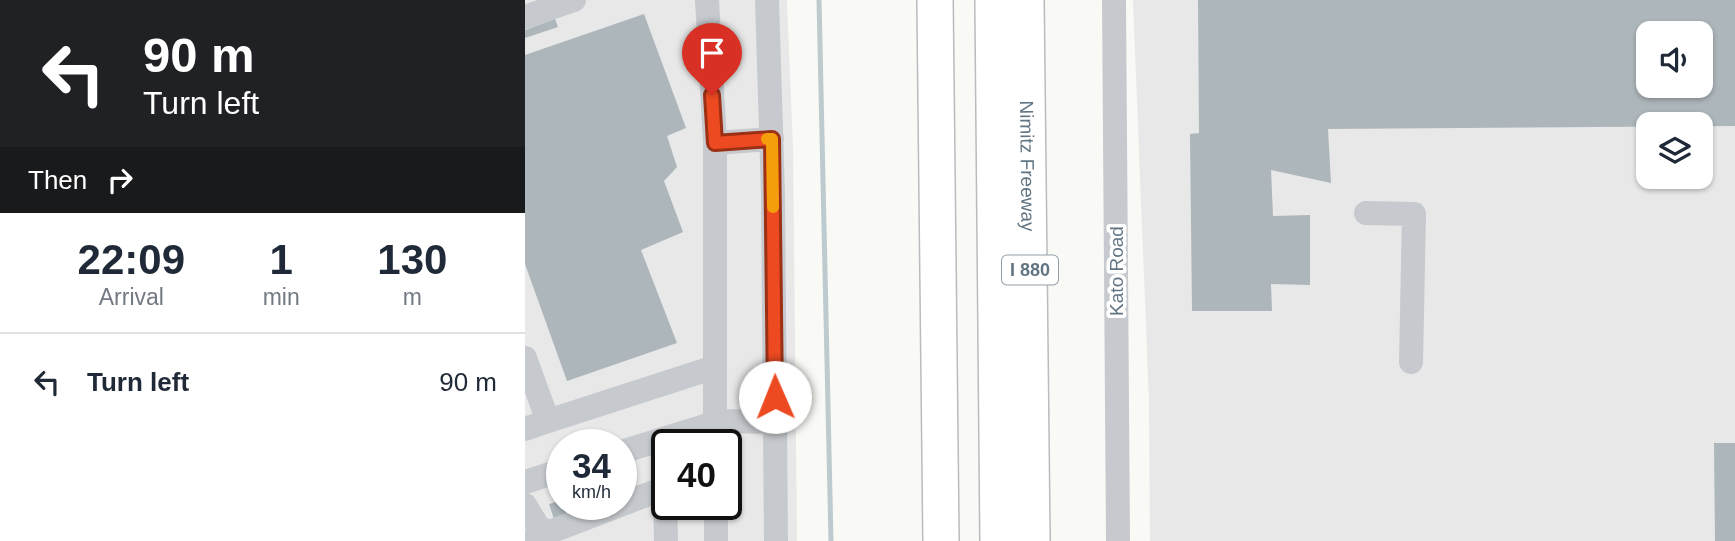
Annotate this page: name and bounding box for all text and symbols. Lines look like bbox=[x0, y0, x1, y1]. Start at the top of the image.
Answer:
map controls bbox=[1636, 21, 1713, 189]
button: sound bbox=[1636, 21, 1713, 98]
pin bbox=[682, 23, 742, 95]
icon: left bbox=[28, 28, 119, 119]
text: 90 m bbox=[143, 28, 255, 82]
icon: arrive bbox=[693, 34, 731, 72]
text: Turn left bbox=[143, 85, 259, 121]
street label: Nimitz Freeway bbox=[1017, 100, 1039, 232]
button: layers bbox=[1636, 112, 1713, 189]
icon: right bbox=[101, 161, 139, 199]
text: Then bbox=[28, 165, 87, 195]
street label: Kato Road bbox=[1106, 226, 1127, 316]
text: 22:09 bbox=[78, 236, 185, 283]
text: 1 bbox=[269, 236, 293, 283]
text: 130 bbox=[377, 236, 447, 283]
road number: I 880 bbox=[1002, 256, 1058, 284]
text: Arrival bbox=[99, 284, 164, 310]
text: min bbox=[263, 284, 300, 310]
text: m bbox=[403, 284, 422, 310]
position arrow bbox=[738, 360, 812, 434]
icon: left bbox=[28, 363, 66, 401]
text: Turn left bbox=[87, 367, 189, 397]
text: 90 m bbox=[439, 367, 497, 397]
speed limit sign: 40 bbox=[651, 429, 742, 520]
text: 34 bbox=[572, 446, 611, 485]
text: km/h bbox=[572, 482, 611, 502]

